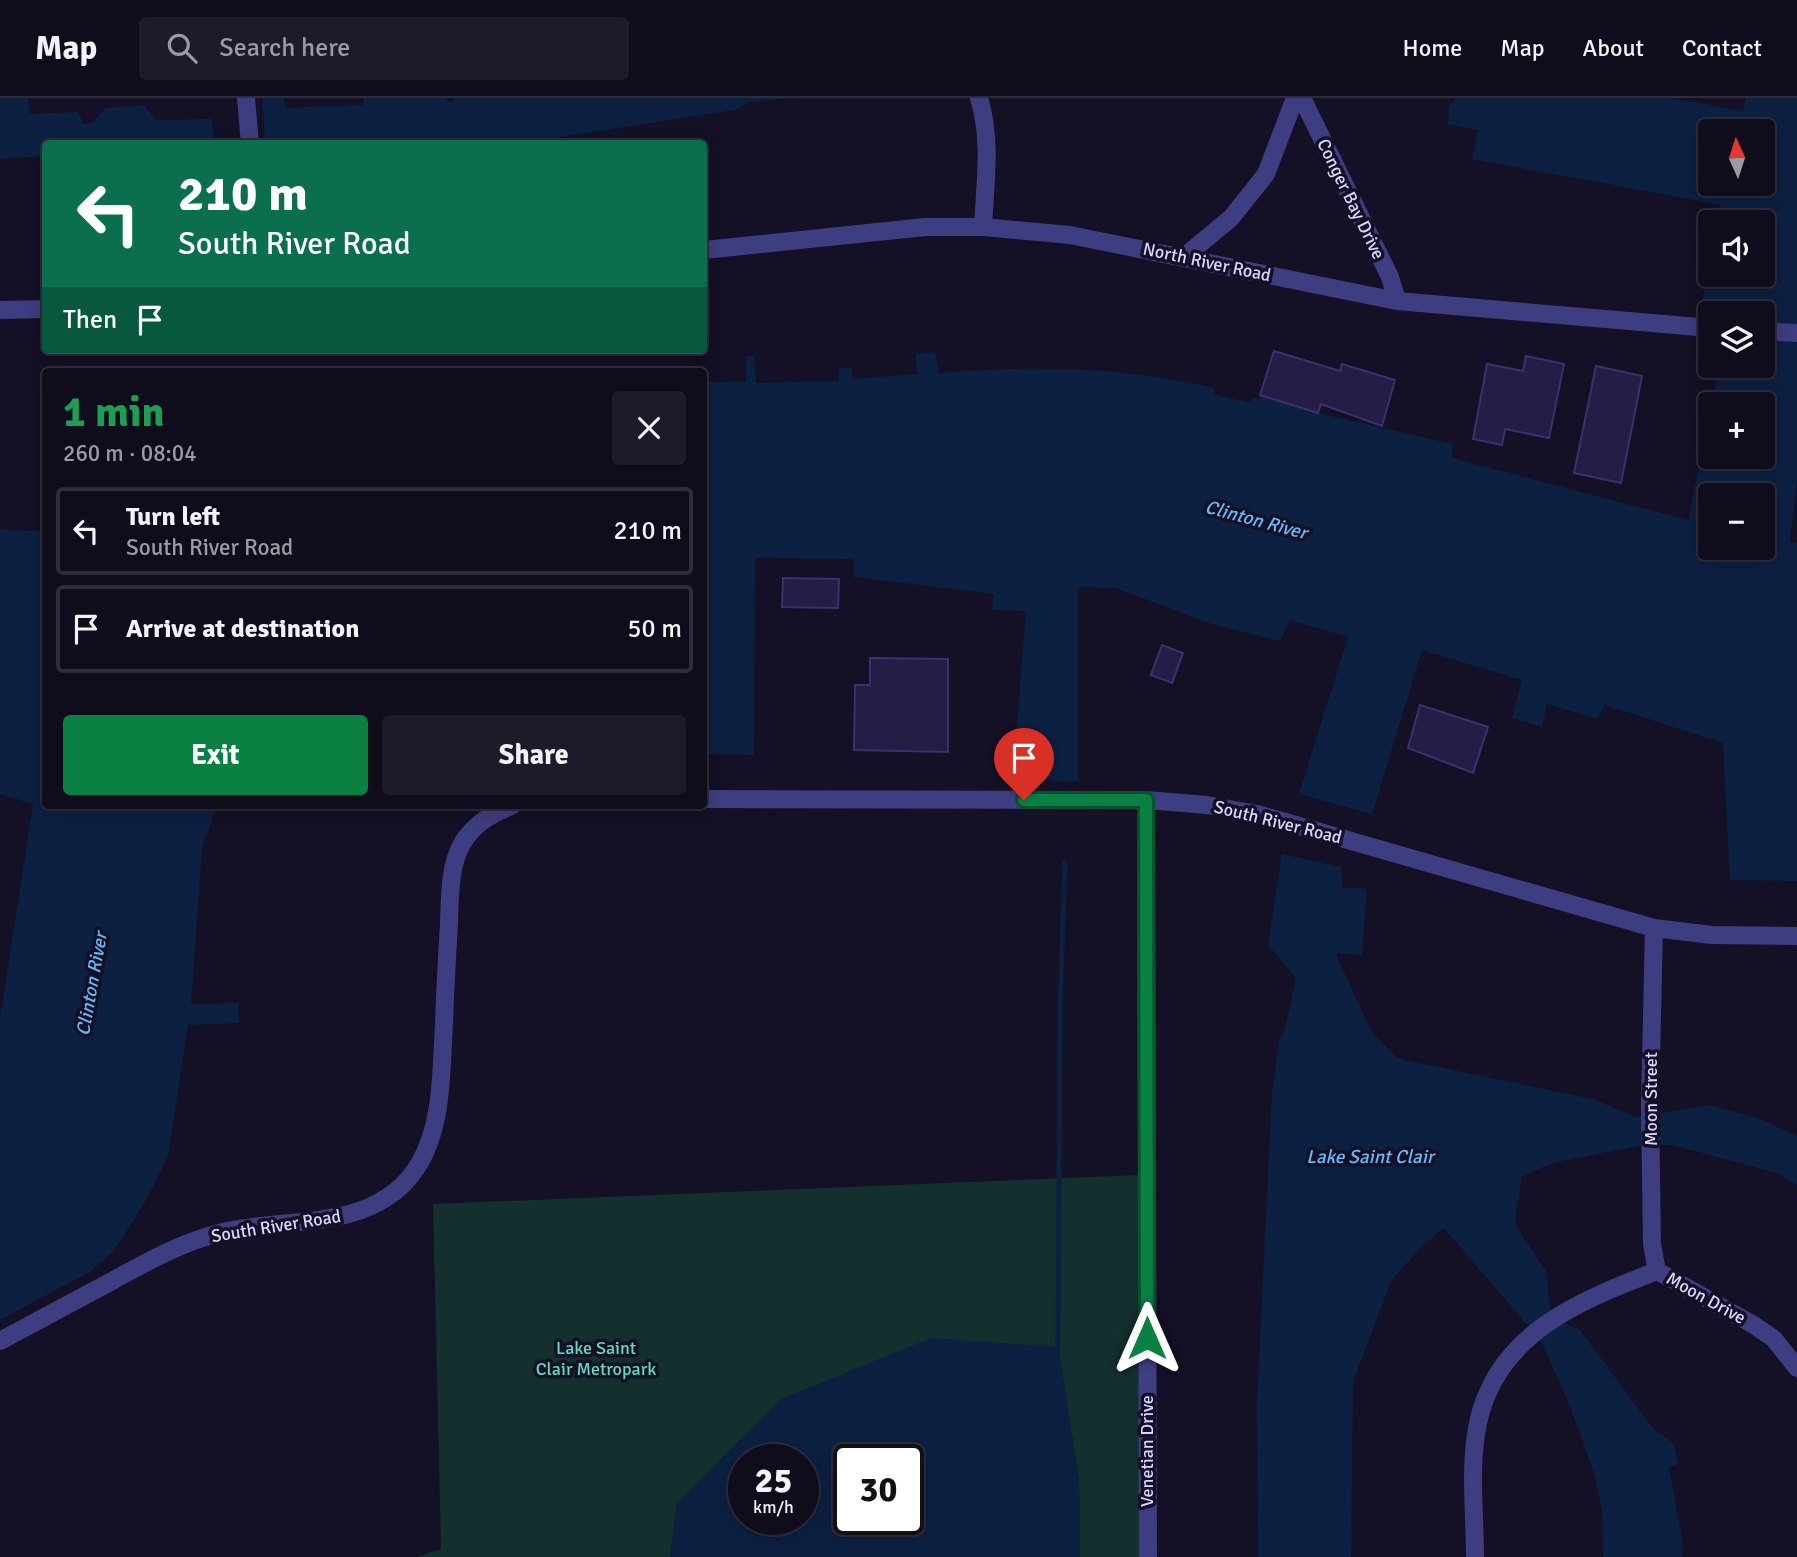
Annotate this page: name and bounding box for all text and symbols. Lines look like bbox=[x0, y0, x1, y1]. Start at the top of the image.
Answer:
search box bbox=[139, 17, 629, 80]
text: Map bbox=[35, 28, 97, 69]
icon: search bbox=[163, 29, 201, 67]
text: Search here bbox=[219, 32, 350, 64]
text: Home bbox=[1402, 33, 1462, 63]
text: Map bbox=[1500, 33, 1545, 63]
text: About bbox=[1583, 33, 1644, 63]
text: Contact bbox=[1682, 33, 1762, 63]
north arrow bbox=[1698, 119, 1774, 196]
map controls bbox=[1698, 119, 1775, 560]
street label: Conger Bay Drive bbox=[1312, 135, 1390, 263]
text: 210 m bbox=[178, 164, 308, 224]
icon: left bbox=[63, 168, 154, 259]
button: sound bbox=[1698, 210, 1775, 287]
text: South River Road bbox=[178, 224, 411, 263]
street label: North River Road bbox=[1141, 238, 1273, 286]
icon: arrive bbox=[131, 301, 169, 339]
button: layers bbox=[1698, 301, 1775, 378]
text: Then bbox=[63, 304, 117, 336]
text: 1 min bbox=[63, 387, 164, 438]
button: close bbox=[612, 391, 686, 465]
button: + bbox=[1698, 392, 1775, 469]
text: 260 m · 08:04 bbox=[63, 439, 197, 468]
button: − bbox=[1698, 483, 1775, 560]
water label: Clinton River bbox=[1202, 495, 1313, 546]
text: Turn left bbox=[126, 501, 220, 533]
icon: left bbox=[67, 512, 105, 550]
text: 210 m bbox=[613, 515, 682, 547]
text: South River Road bbox=[126, 533, 293, 562]
icon: arrive bbox=[67, 610, 105, 648]
text: Arrive at destination bbox=[126, 613, 359, 645]
text: 50 m bbox=[627, 613, 682, 645]
button: Exit bbox=[63, 715, 368, 795]
button: Share bbox=[382, 715, 686, 795]
pin bbox=[994, 728, 1054, 800]
icon: arrive bbox=[1005, 739, 1043, 777]
street label: South River Road bbox=[1212, 795, 1344, 849]
water label: Clinton River bbox=[71, 927, 113, 1038]
street label: Moon Street bbox=[1640, 1052, 1662, 1146]
water label: Lake Saint Clair bbox=[1306, 1145, 1437, 1169]
street label: South River Road bbox=[210, 1205, 342, 1247]
street label: Moon Drive bbox=[1662, 1267, 1750, 1329]
position arrow bbox=[1110, 1301, 1184, 1375]
park label: Lake Saint Clair Metropark bbox=[536, 1337, 656, 1380]
street label: Venetian Drive bbox=[1136, 1395, 1158, 1507]
speed limit sign: 30 bbox=[833, 1444, 924, 1535]
text: 25 bbox=[755, 1459, 792, 1502]
text: km/h bbox=[753, 1496, 794, 1518]

